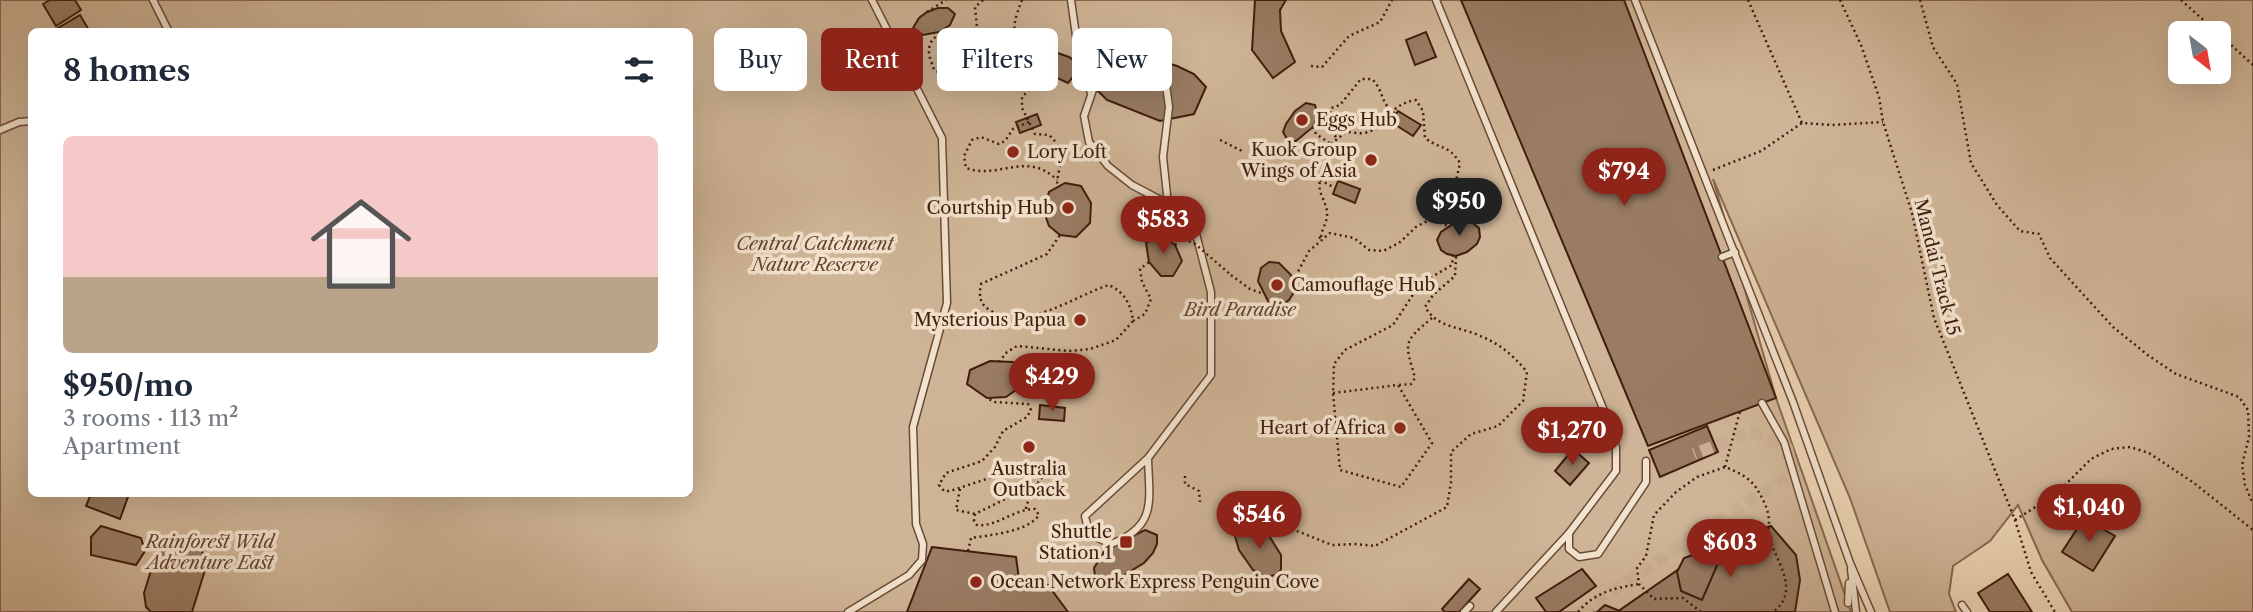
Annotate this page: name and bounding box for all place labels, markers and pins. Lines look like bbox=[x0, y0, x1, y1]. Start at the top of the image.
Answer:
place label: Eggs Hub bbox=[1316, 109, 1397, 131]
marker: Eggs Hub bbox=[1294, 112, 1310, 128]
place label: Kuok Group Wings of Asia bbox=[1240, 139, 1357, 182]
place label: Lory Loft bbox=[1027, 141, 1107, 163]
marker: Lory Loft bbox=[1005, 144, 1021, 160]
pin: $794 bbox=[1583, 148, 1665, 208]
marker: Kuok Group Wings of Asia bbox=[1363, 152, 1379, 168]
pin: $950 bbox=[1418, 178, 1500, 238]
pin: $583 bbox=[1122, 196, 1204, 256]
place label: Courtship Hub bbox=[926, 197, 1054, 219]
marker: Courtship Hub bbox=[1060, 200, 1076, 216]
place label: Camouflage Hub bbox=[1291, 274, 1436, 296]
marker: Camouflage Hub bbox=[1269, 277, 1285, 293]
place label: Mysterious Papua bbox=[914, 309, 1067, 331]
marker: Mysterious Papua bbox=[1072, 312, 1088, 328]
pin: $429 bbox=[1011, 354, 1093, 413]
pin: $1,270 bbox=[1515, 407, 1629, 467]
place label: Heart of Africa bbox=[1259, 417, 1387, 439]
marker: Heart of Africa bbox=[1392, 420, 1408, 436]
marker: Australia Outback bbox=[1021, 439, 1037, 455]
place label: Australia Outback bbox=[990, 458, 1067, 501]
pin: $1,040 bbox=[2032, 484, 2146, 544]
pin: $546 bbox=[1218, 491, 1300, 551]
pin: $603 bbox=[1689, 520, 1771, 579]
place label: Shuttle Station 1 bbox=[1039, 521, 1112, 564]
marker: Shuttle Station 1 bbox=[1118, 534, 1134, 550]
place label: Ocean Network Express Penguin Cove bbox=[990, 571, 1319, 593]
marker: Ocean Network Express Penguin Cove bbox=[968, 574, 984, 590]

